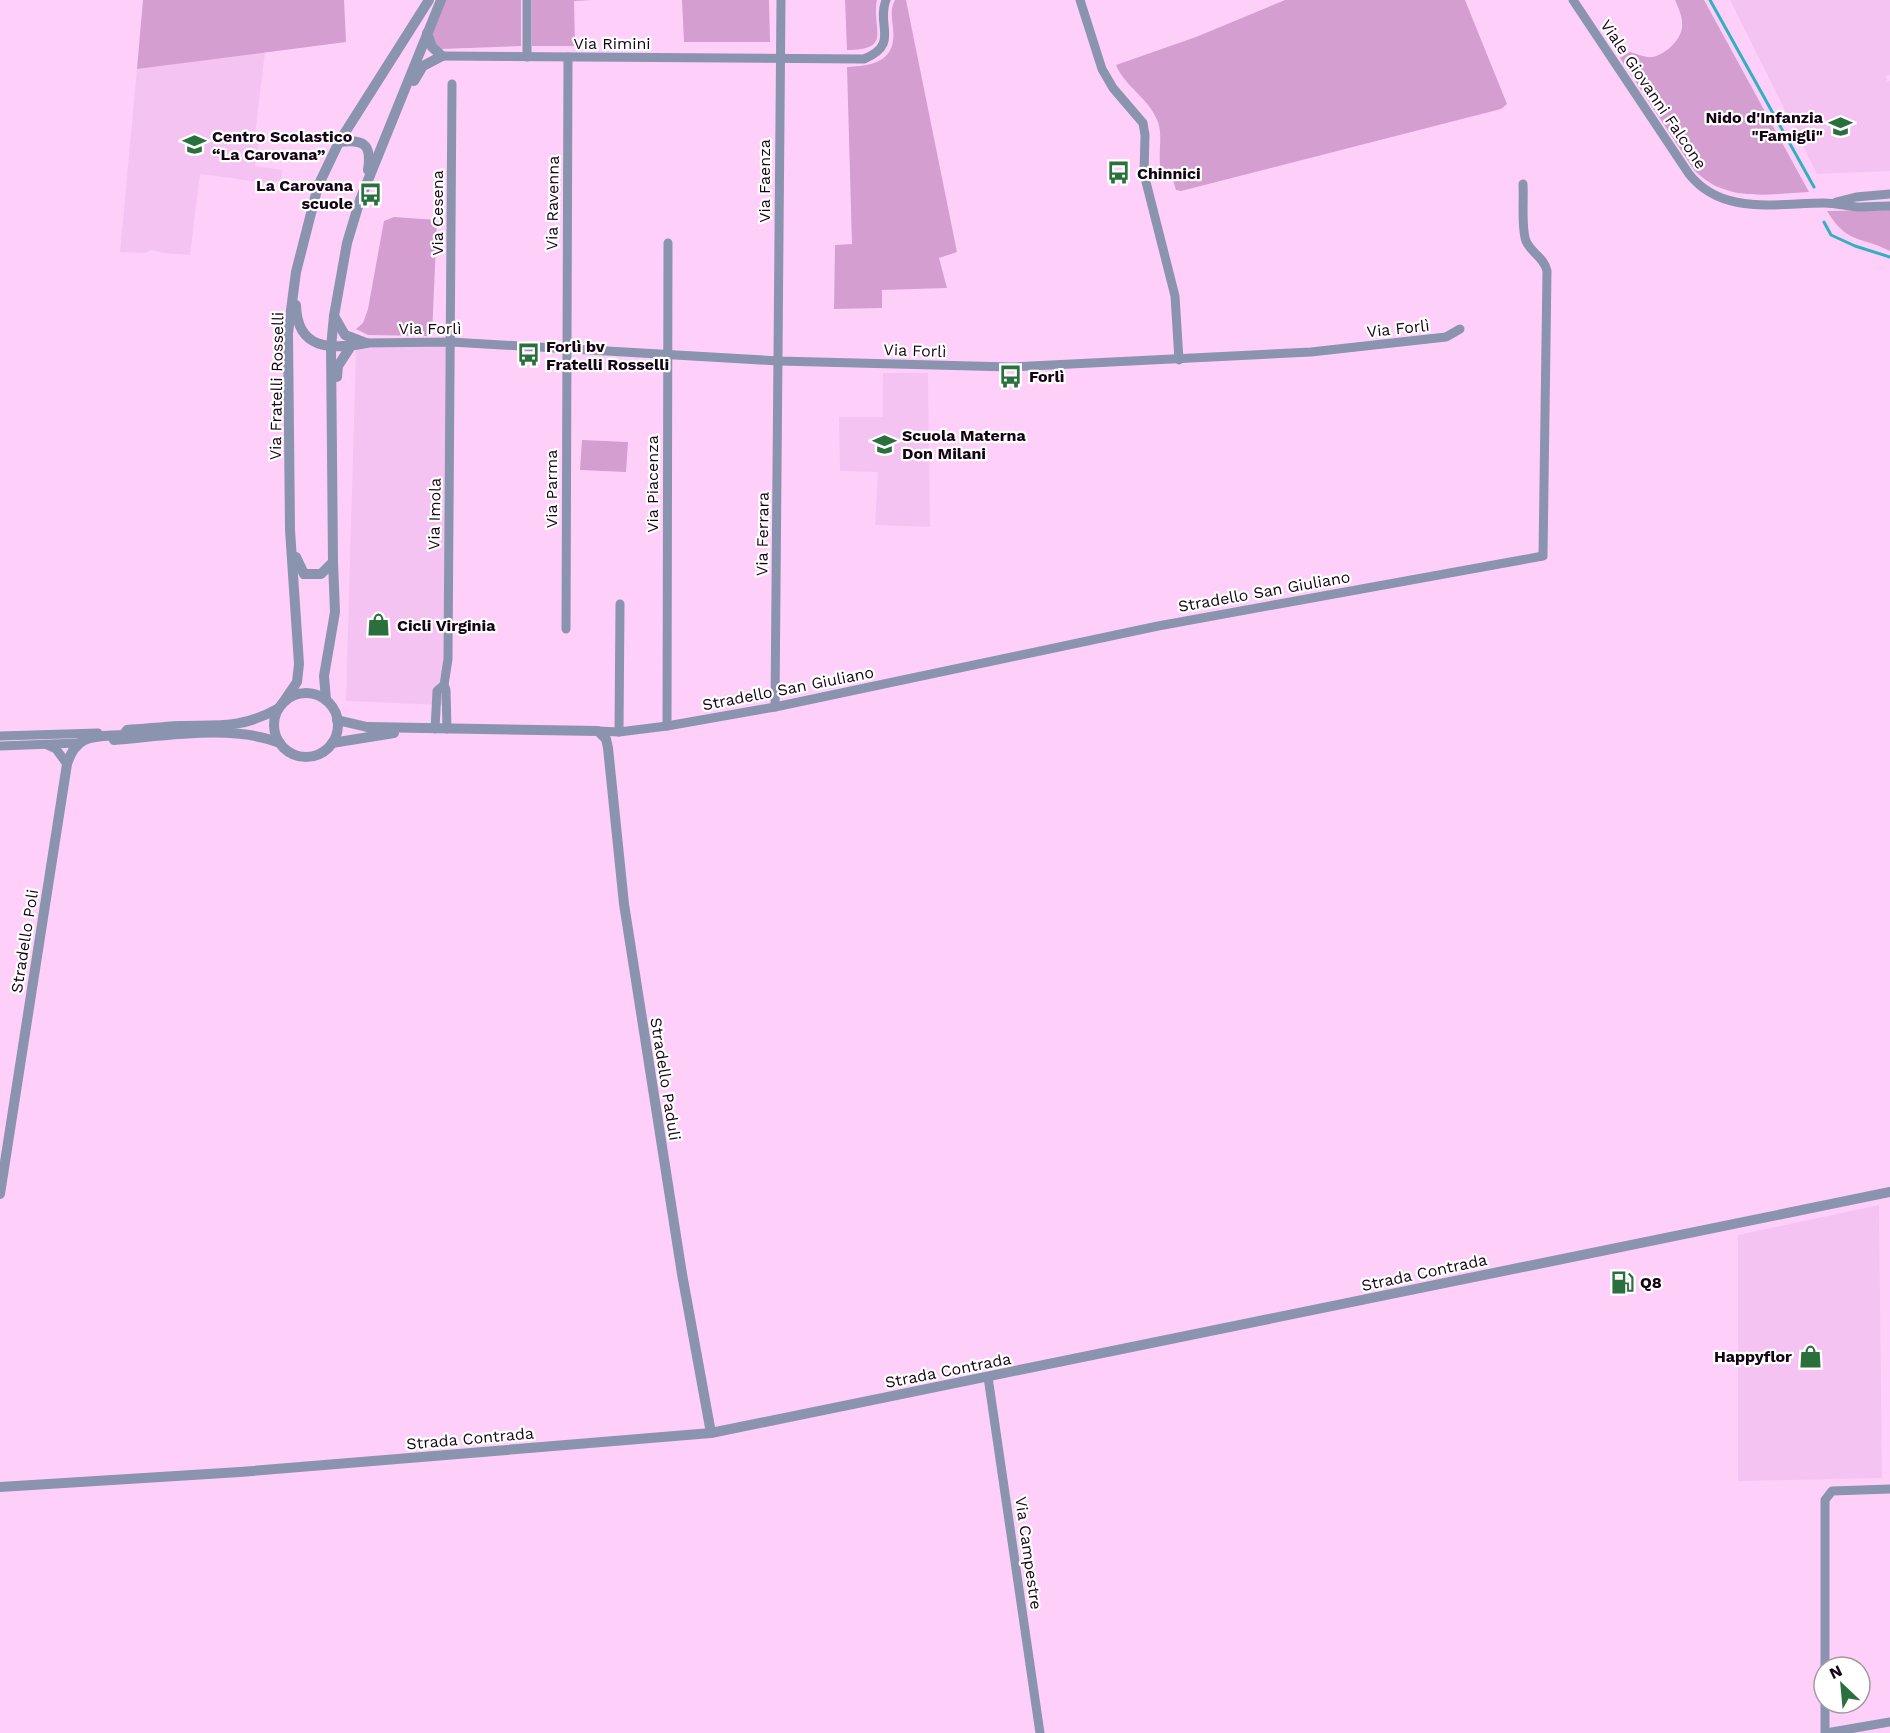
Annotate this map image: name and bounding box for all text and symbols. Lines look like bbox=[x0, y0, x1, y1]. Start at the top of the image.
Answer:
street label: Viale Giovanni Falcone bbox=[1597, 16, 1711, 173]
street label: Via Rimini bbox=[573, 34, 651, 53]
place label: Nido d'Infanzia "Famigli" bbox=[1706, 108, 1824, 145]
school or university icon: Nido d'Infanzia "Famigli" bbox=[1828, 113, 1854, 139]
place label: Centro Scolastico “La Carovana” bbox=[212, 127, 353, 164]
school or university icon: Centro Scolastico “La Carovana” bbox=[181, 132, 207, 158]
street label: Via Faenza bbox=[755, 139, 774, 223]
street label: Via Ravenna bbox=[542, 156, 563, 250]
bus stop icon: Chinnici bbox=[1106, 160, 1132, 186]
place label: Chinnici bbox=[1137, 164, 1201, 183]
street label: Via Cesena bbox=[428, 170, 447, 256]
place label: La Carovana scuole bbox=[256, 176, 354, 213]
bus stop icon: La Carovana scuole bbox=[358, 181, 384, 207]
street label: Via Fratelli Rosselli bbox=[266, 312, 287, 460]
street label: Via Forlì bbox=[1366, 316, 1430, 341]
street label: Via Forlì bbox=[399, 319, 461, 338]
place label: Forlì bv Fratelli Rosselli bbox=[546, 337, 669, 374]
street label: Via Forlì bbox=[883, 340, 947, 361]
bus stop icon: Forlì bv Fratelli Rosselli bbox=[515, 342, 541, 368]
bus stop icon: Forlì bbox=[998, 363, 1024, 389]
place label: Forlì bbox=[1029, 367, 1064, 386]
place label: Scuola Materna Don Milani bbox=[902, 426, 1026, 463]
school or university icon: Scuola Materna Don Milani bbox=[871, 431, 897, 457]
street label: Via Piacenza bbox=[643, 435, 662, 533]
street label: Via Parma bbox=[542, 450, 561, 528]
street label: Via Imola bbox=[424, 478, 445, 550]
street label: Via Ferrara bbox=[752, 492, 773, 576]
street label: Stradello San Giuliano bbox=[1177, 567, 1352, 616]
shop icon: Cicli Virginia bbox=[366, 612, 392, 638]
place label: Cicli Virginia bbox=[397, 616, 496, 635]
street label: Stradello San Giuliano bbox=[701, 663, 875, 714]
street label: Stradello Poli bbox=[7, 888, 42, 994]
street label: Stradello Paduli bbox=[646, 1016, 685, 1142]
street label: Strada Contrada bbox=[1360, 1250, 1489, 1295]
fuel station icon: Q8 bbox=[1609, 1269, 1635, 1295]
place label: Q8 bbox=[1640, 1273, 1662, 1292]
shop icon: Happyflor bbox=[1797, 1343, 1823, 1369]
place label: Happyflor bbox=[1714, 1347, 1792, 1366]
street label: Strada Contrada bbox=[883, 1349, 1013, 1392]
street label: Strada Contrada bbox=[405, 1423, 535, 1454]
street label: Via Campestre bbox=[1011, 1495, 1046, 1611]
north arrow bbox=[1812, 1655, 1872, 1715]
text: N bbox=[1826, 1661, 1845, 1683]

